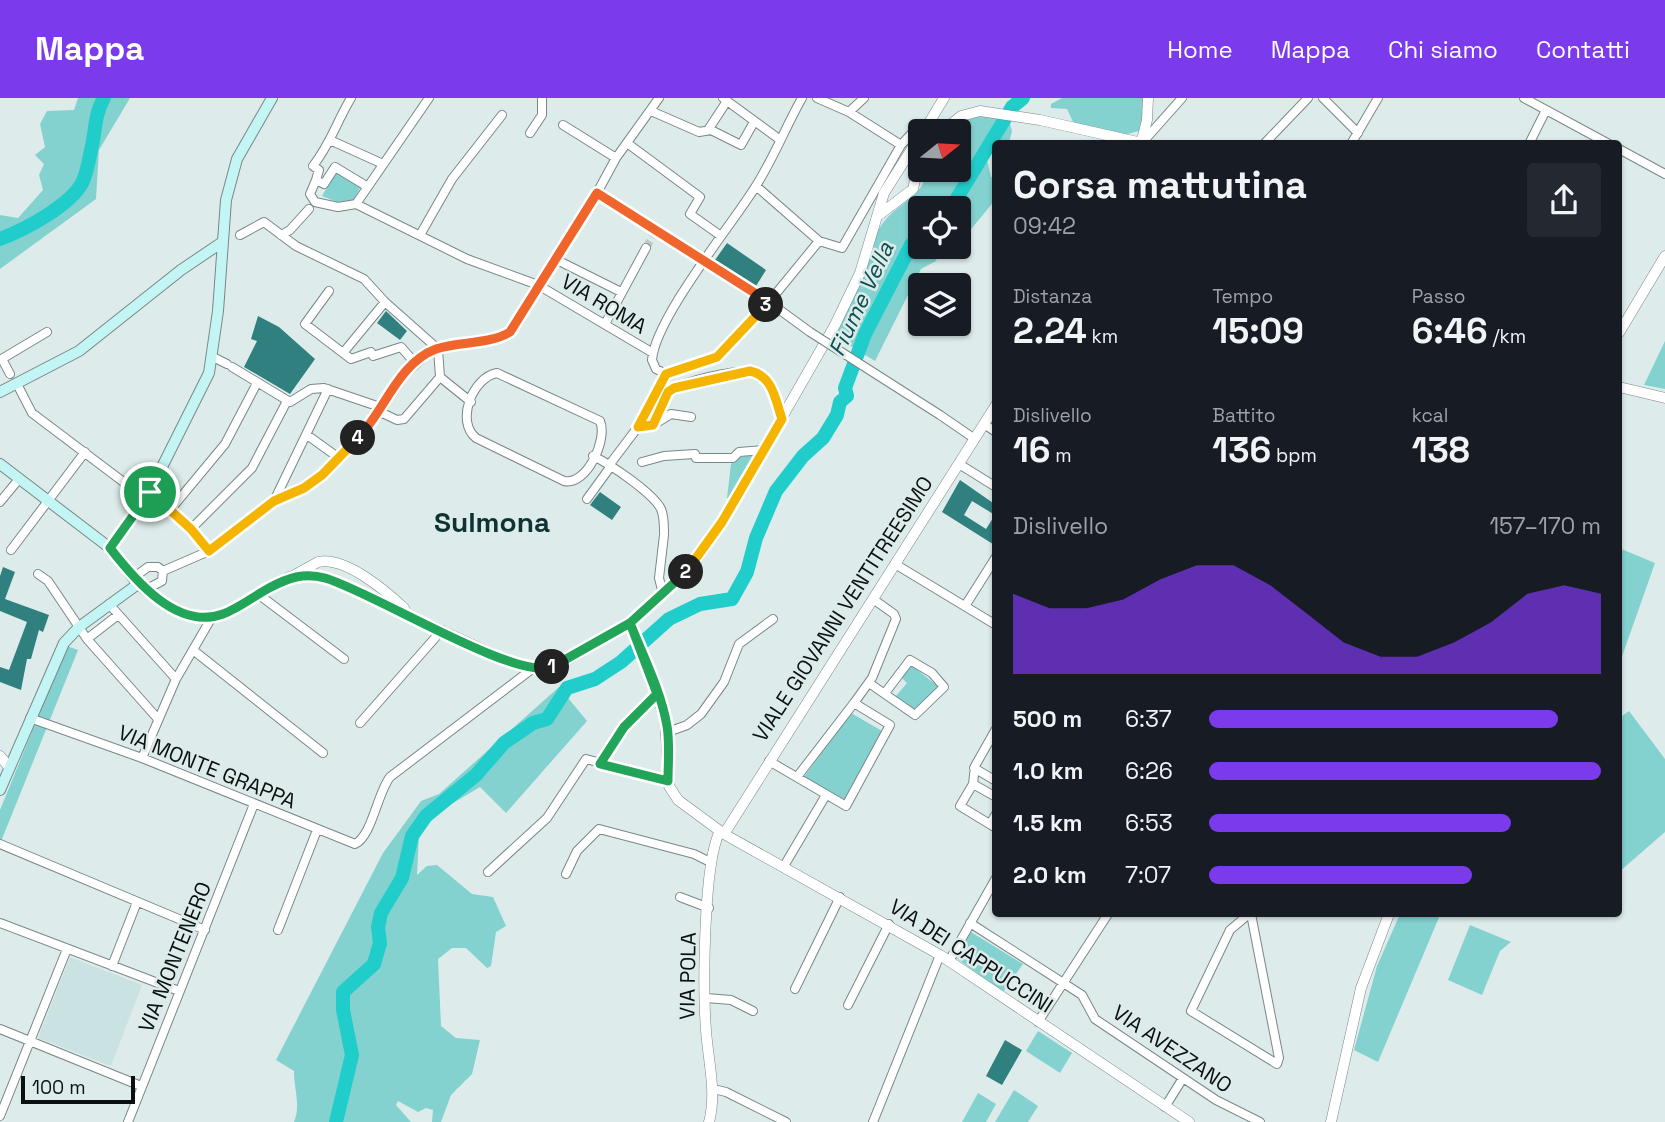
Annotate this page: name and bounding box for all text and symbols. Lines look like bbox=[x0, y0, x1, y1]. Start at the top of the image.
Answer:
text: Mappa bbox=[35, 28, 144, 70]
text: Home bbox=[1167, 34, 1233, 65]
text: Mappa bbox=[1271, 34, 1350, 65]
text: Chi siamo bbox=[1388, 34, 1498, 65]
text: Contatti bbox=[1536, 34, 1630, 65]
north arrow bbox=[908, 119, 971, 182]
map controls bbox=[908, 119, 971, 336]
text: Corsa mattutina bbox=[1013, 161, 1307, 209]
button: share bbox=[1527, 163, 1601, 237]
button: locate bbox=[908, 196, 971, 259]
text: 09:42 bbox=[1013, 211, 1076, 241]
water label: Fiume Vella bbox=[821, 236, 901, 361]
street label: VIA ROMA bbox=[557, 267, 652, 340]
button: layers bbox=[908, 273, 971, 336]
text: Distanza bbox=[1013, 284, 1092, 309]
text: Tempo bbox=[1212, 284, 1273, 309]
text: Passo bbox=[1412, 284, 1465, 309]
pin: 3 bbox=[748, 288, 784, 322]
text: 3 bbox=[760, 292, 771, 317]
text: 2.24 bbox=[1013, 309, 1087, 353]
text: 15:09 bbox=[1212, 309, 1304, 353]
text: 6:46 bbox=[1412, 309, 1488, 353]
text: km bbox=[1087, 324, 1118, 349]
text: /km bbox=[1488, 324, 1526, 349]
text: Dislivello bbox=[1013, 403, 1092, 428]
text: Battito bbox=[1212, 403, 1275, 428]
text: kcal bbox=[1412, 403, 1448, 428]
pin: 4 bbox=[340, 420, 376, 456]
text: 4 bbox=[351, 425, 364, 450]
text: 16 bbox=[1013, 428, 1050, 472]
text: 136 bbox=[1212, 428, 1271, 472]
text: 138 bbox=[1412, 428, 1470, 472]
text: m bbox=[1050, 443, 1072, 468]
text: bpm bbox=[1271, 443, 1317, 468]
pin bbox=[120, 462, 180, 522]
street label: VIALE GIOVANNI VENTITREESIMO bbox=[746, 471, 939, 747]
icon: arrive bbox=[131, 473, 169, 511]
district label: Sulmona bbox=[434, 504, 550, 540]
text: Dislivello bbox=[1013, 511, 1108, 541]
text: 157–170 m bbox=[1489, 511, 1601, 541]
pin: 2 bbox=[668, 554, 704, 589]
text: 2 bbox=[680, 559, 691, 584]
pin: 1 bbox=[534, 650, 570, 684]
text: 1 bbox=[547, 654, 556, 679]
text: 500 m bbox=[1013, 704, 1082, 734]
text: 6:37 bbox=[1125, 704, 1172, 734]
street label: VIA MONTE GRAPPA bbox=[114, 718, 300, 815]
text: 1.0 km bbox=[1013, 756, 1083, 786]
text: 6:26 bbox=[1125, 756, 1173, 786]
text: 1.5 km bbox=[1013, 808, 1083, 838]
text: 6:53 bbox=[1125, 808, 1173, 838]
text: 2.0 km bbox=[1013, 860, 1087, 890]
text: 7:07 bbox=[1125, 860, 1171, 890]
street label: VIA MONTENERO bbox=[132, 878, 217, 1036]
street label: VIA DEI CAPPUCCINI bbox=[884, 893, 1058, 1019]
street label: VIA POLA bbox=[673, 932, 702, 1020]
street label: VIA AVEZZANO bbox=[1107, 999, 1237, 1099]
scale bar bbox=[21, 1073, 135, 1105]
text: 100 m bbox=[32, 1075, 86, 1100]

